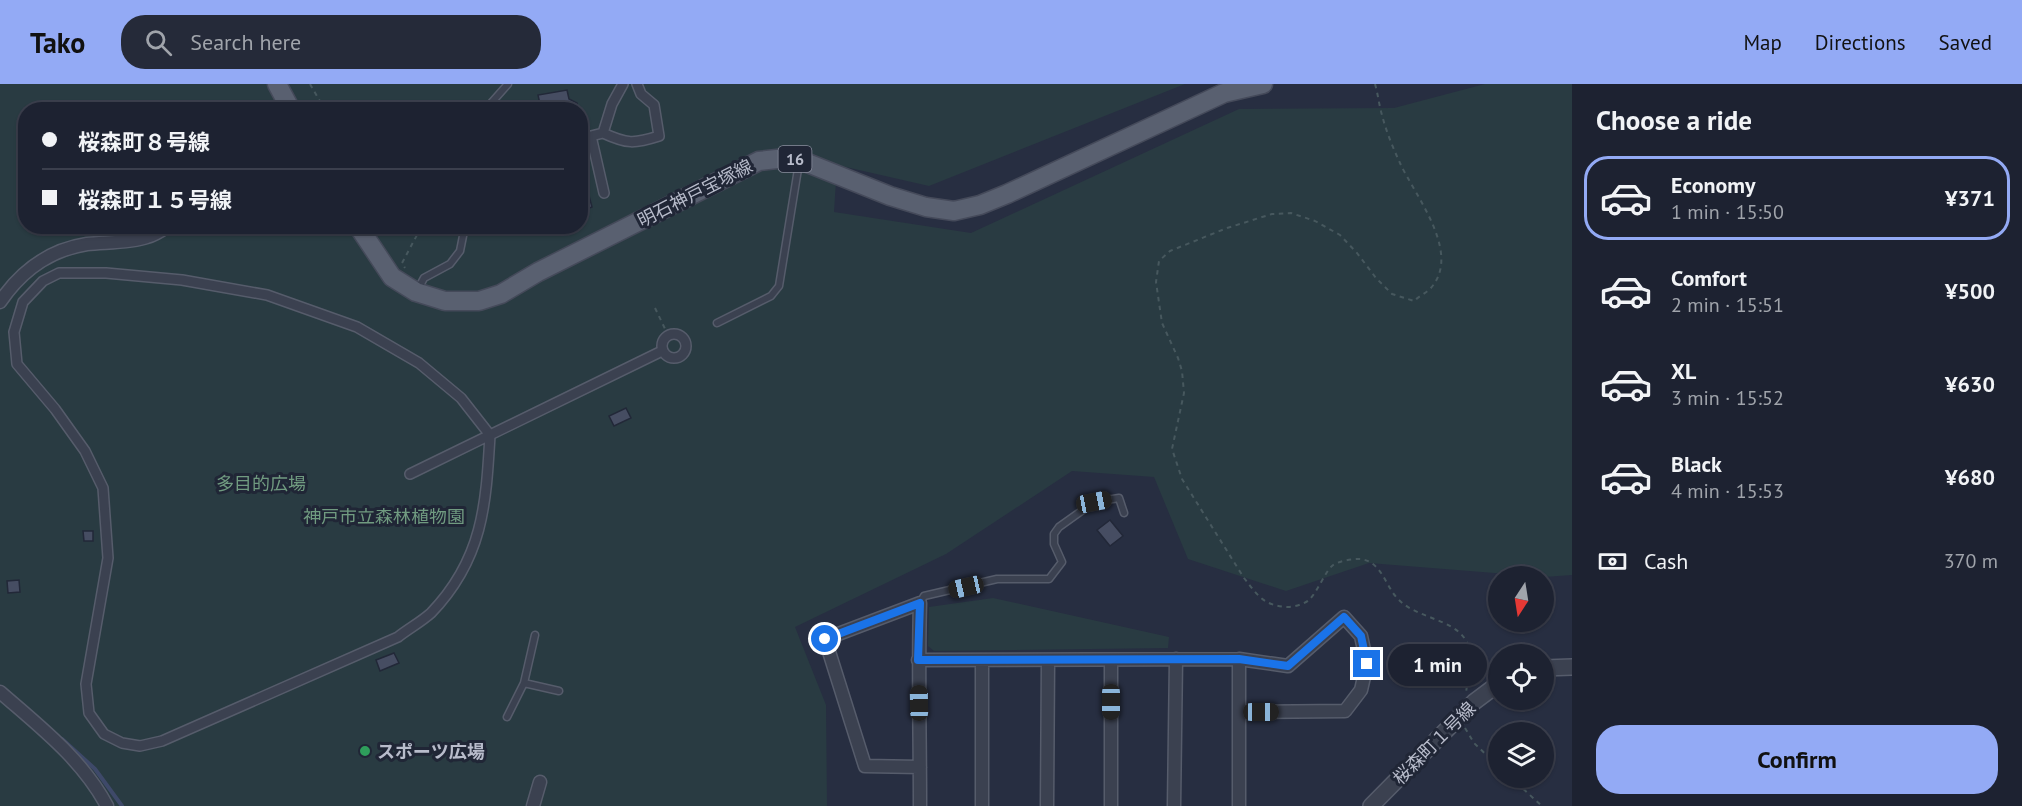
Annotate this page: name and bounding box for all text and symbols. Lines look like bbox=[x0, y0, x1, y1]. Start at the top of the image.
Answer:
search box bbox=[121, 15, 541, 69]
text: Tako bbox=[30, 24, 85, 61]
icon: search bbox=[142, 26, 175, 59]
text: Search here bbox=[190, 28, 301, 56]
text: Map bbox=[1743, 29, 1782, 56]
text: Directions bbox=[1815, 29, 1906, 56]
text: Saved bbox=[1939, 29, 1992, 56]
text: Choose a ride bbox=[1596, 103, 1752, 137]
text: 桜森町８号線 bbox=[78, 128, 210, 156]
road number: 16 bbox=[778, 146, 812, 172]
street label: 明石神戸宝塚線 bbox=[634, 154, 756, 232]
icon: car bbox=[1599, 171, 1653, 225]
text: Economy bbox=[1671, 171, 1755, 199]
text: ¥371 bbox=[1945, 184, 1995, 212]
text: 桜森町１５号線 bbox=[78, 186, 232, 214]
text: 1 min · 15:50 bbox=[1671, 199, 1784, 225]
icon: car bbox=[1599, 264, 1653, 318]
text: Comfort bbox=[1671, 264, 1747, 292]
text: ¥500 bbox=[1945, 277, 1995, 305]
text: 2 min · 15:51 bbox=[1671, 292, 1784, 318]
icon: car bbox=[1599, 357, 1653, 411]
text: XL bbox=[1671, 357, 1696, 385]
text: ¥630 bbox=[1945, 370, 1995, 398]
text: 3 min · 15:52 bbox=[1671, 385, 1784, 411]
icon: car bbox=[1599, 450, 1653, 504]
text: Black bbox=[1671, 450, 1722, 478]
text: ¥680 bbox=[1945, 463, 1995, 491]
park label: 多目的広場 bbox=[216, 472, 306, 495]
text: 4 min · 15:53 bbox=[1671, 478, 1784, 504]
car bbox=[1075, 490, 1113, 514]
park label: 神戸市立森林植物園 bbox=[303, 505, 465, 528]
icon: cash bbox=[1596, 545, 1629, 578]
text: Cash bbox=[1644, 547, 1688, 575]
text: 370 m bbox=[1944, 548, 1998, 574]
north arrow bbox=[1488, 566, 1554, 632]
map controls bbox=[1488, 566, 1554, 788]
car bbox=[946, 574, 986, 600]
route start bbox=[811, 625, 838, 652]
callout: 1 min bbox=[1388, 643, 1487, 685]
button: locate bbox=[1488, 644, 1554, 710]
route end bbox=[1353, 650, 1380, 677]
text: 1 min bbox=[1413, 652, 1462, 678]
car bbox=[1102, 684, 1120, 720]
car bbox=[910, 685, 928, 721]
street label: 桜森町１号線 bbox=[1388, 697, 1480, 789]
car bbox=[1243, 703, 1279, 721]
button: layers bbox=[1488, 722, 1554, 788]
button: Confirm bbox=[1596, 725, 1998, 794]
place label: スポーツ広場 bbox=[377, 740, 485, 763]
marker: スポーツ広場 bbox=[358, 744, 372, 758]

